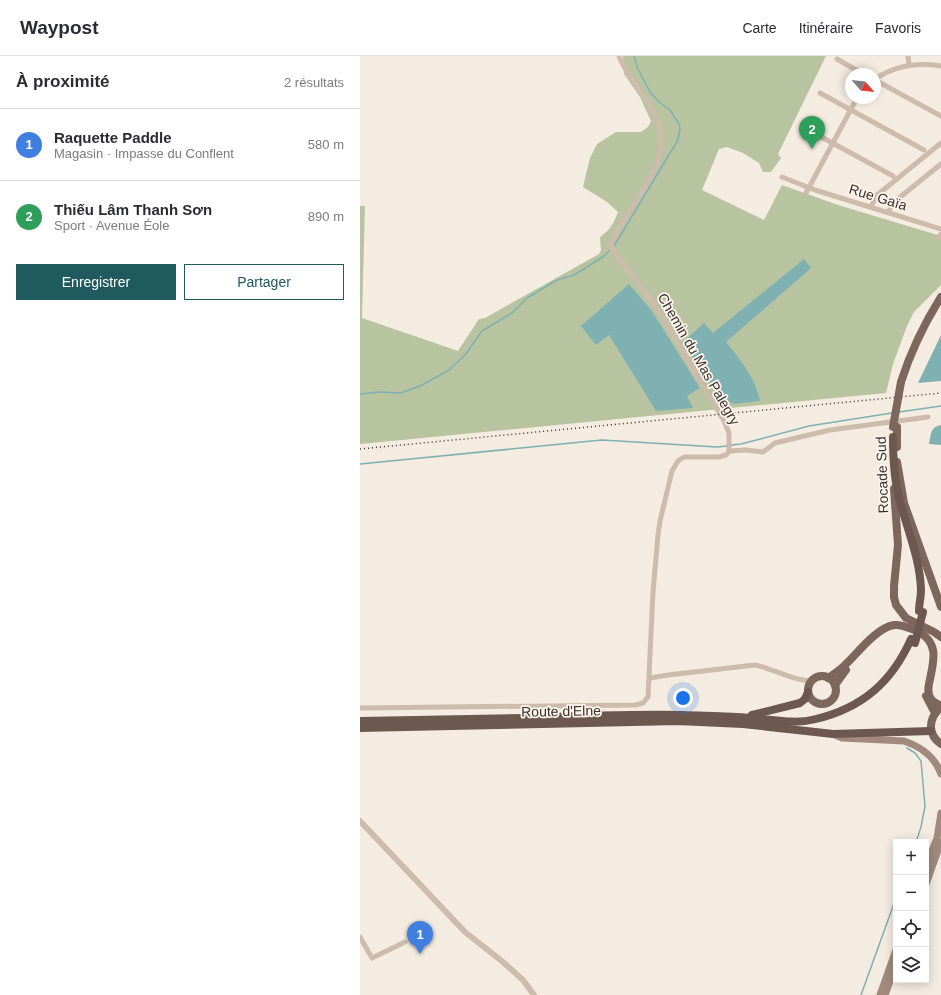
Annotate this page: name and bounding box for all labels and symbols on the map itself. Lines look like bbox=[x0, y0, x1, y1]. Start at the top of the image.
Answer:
north arrow bbox=[845, 68, 881, 104]
pin: 2 bbox=[799, 116, 825, 149]
street label: Rue Gaïa bbox=[847, 181, 909, 213]
street label: Chemin du Mas Palegry bbox=[655, 290, 743, 428]
street label: Rocade Sud bbox=[873, 436, 891, 514]
your location bbox=[673, 688, 693, 708]
street label: Route d'Elne bbox=[521, 702, 601, 720]
pin: 1 bbox=[407, 921, 433, 954]

